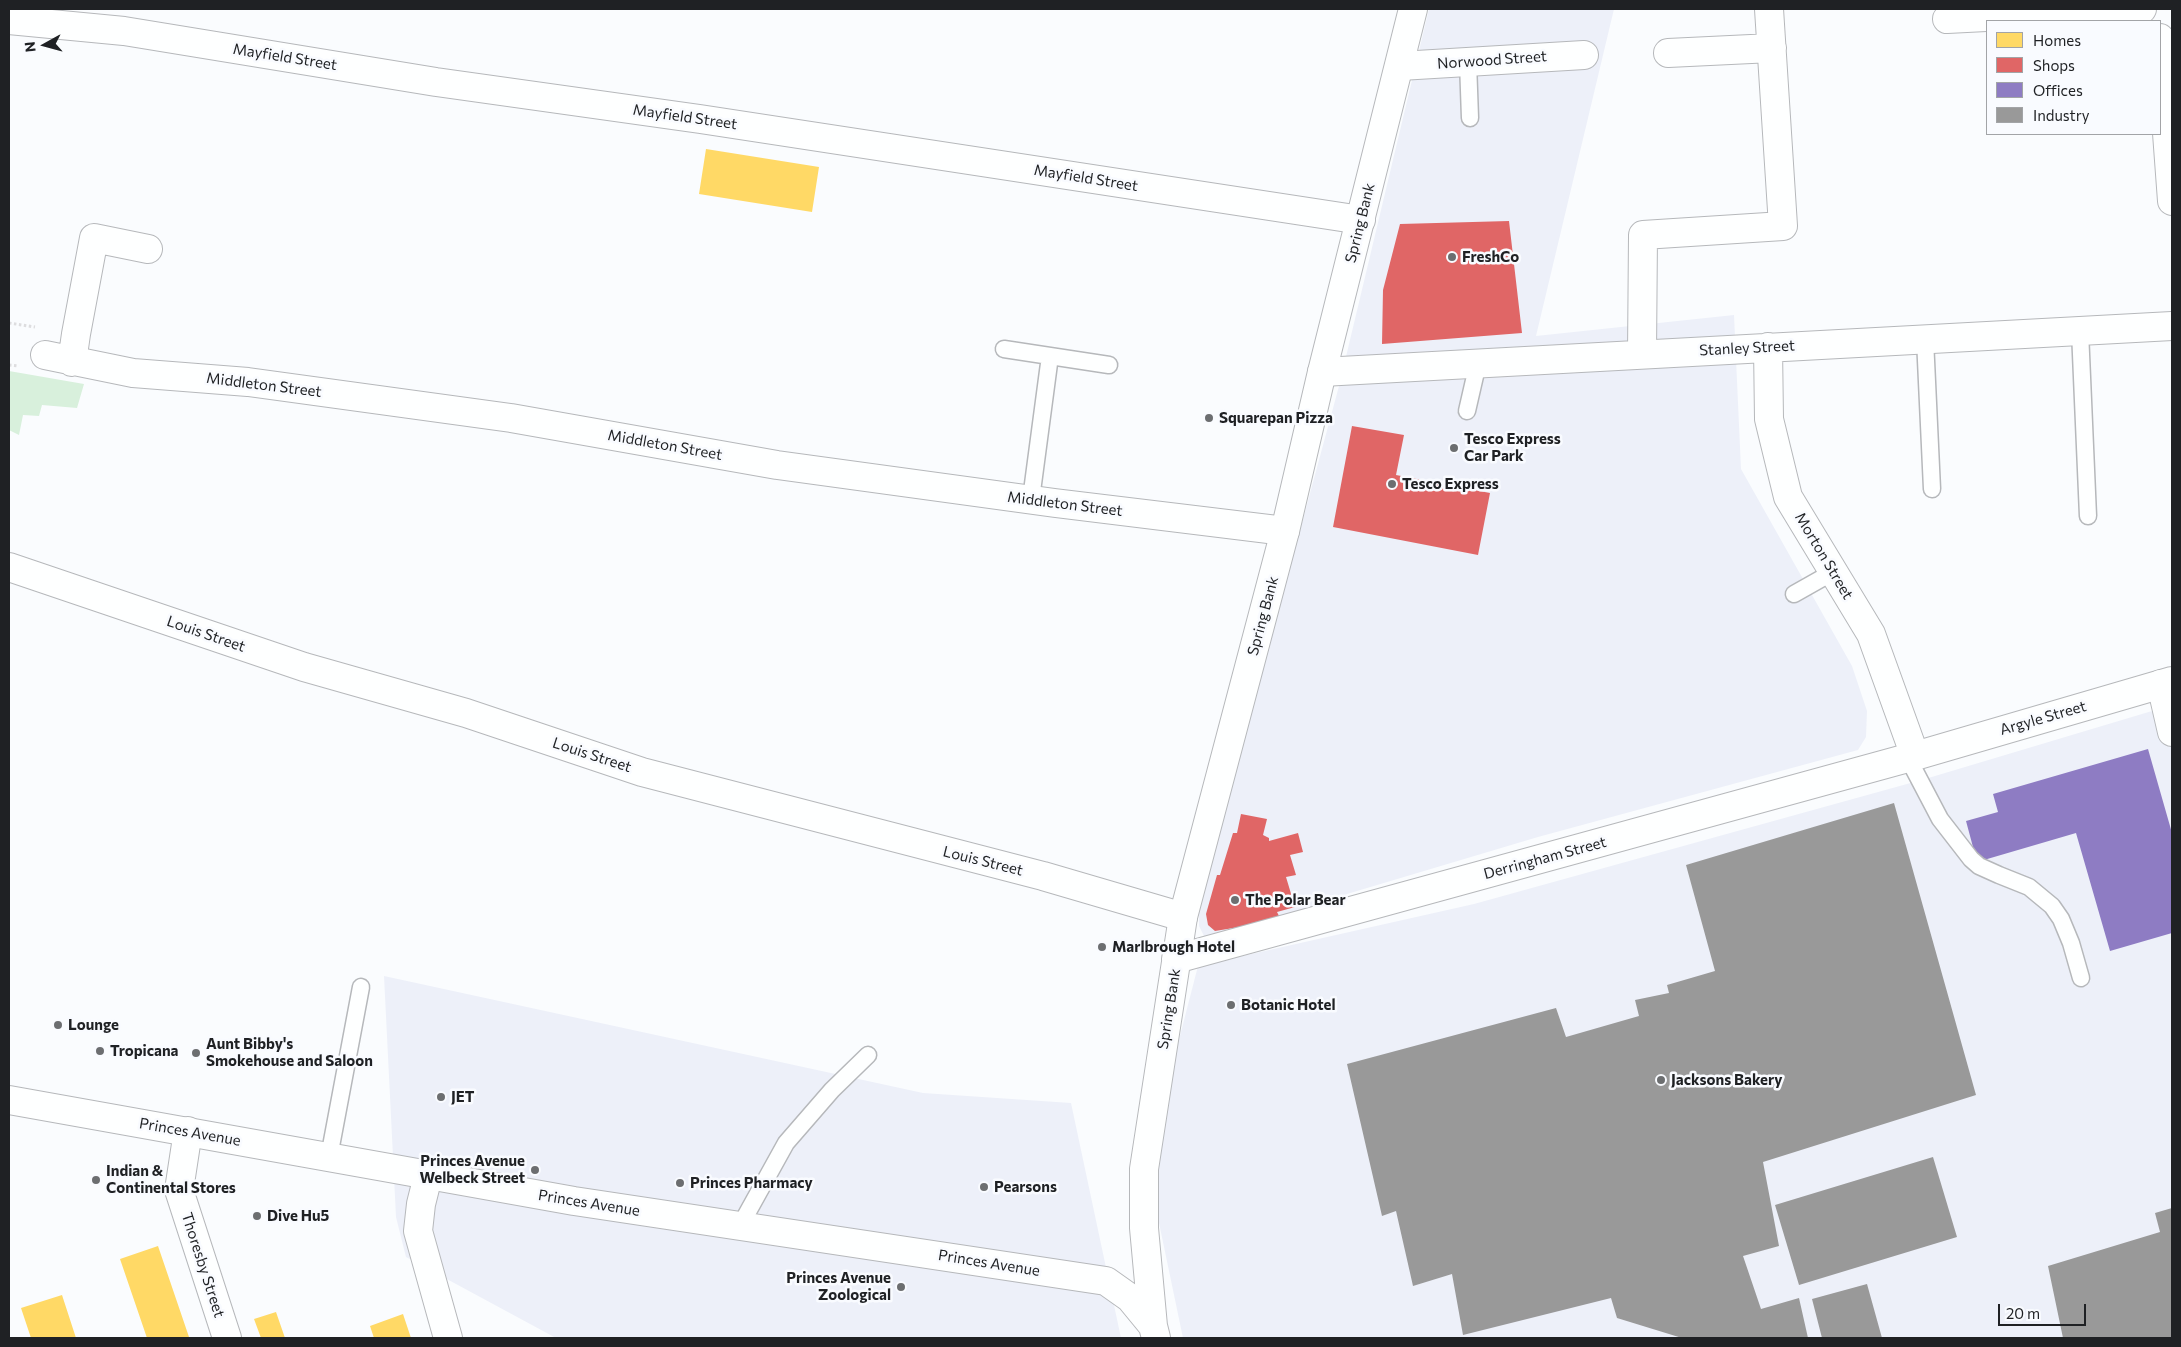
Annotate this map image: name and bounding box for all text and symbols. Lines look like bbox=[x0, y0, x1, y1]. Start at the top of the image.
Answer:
north arrow bbox=[20, 20, 70, 70]
legend bbox=[1986, 20, 2161, 135]
text: Homes bbox=[2033, 31, 2081, 49]
street label: Mayfield Street bbox=[232, 40, 338, 74]
text: N bbox=[21, 41, 39, 53]
street label: Norwood Street bbox=[1437, 47, 1547, 73]
text: Shops bbox=[2033, 56, 2075, 74]
text: Offices bbox=[2033, 81, 2083, 99]
street label: Mayfield Street bbox=[632, 101, 738, 133]
text: Industry bbox=[2033, 106, 2090, 124]
street label: Mayfield Street bbox=[1033, 161, 1139, 195]
street label: Spring Bank bbox=[1341, 181, 1379, 265]
place label: FreshCo bbox=[1462, 248, 1519, 266]
marker: FreshCo bbox=[1446, 251, 1458, 263]
street label: Stanley Street bbox=[1699, 337, 1795, 359]
street label: Middleton Street bbox=[205, 369, 323, 401]
place label: Squarepan Pizza bbox=[1219, 409, 1333, 427]
marker: Squarepan Pizza bbox=[1203, 412, 1215, 424]
street label: Middleton Street bbox=[606, 426, 724, 464]
place label: Tesco Express Car Park bbox=[1464, 430, 1561, 465]
marker: Tesco Express Car Park bbox=[1448, 442, 1460, 454]
place label: Tesco Express bbox=[1402, 475, 1499, 493]
marker: Tesco Express bbox=[1386, 478, 1398, 490]
street label: Middleton Street bbox=[1006, 488, 1124, 520]
street label: Morton Street bbox=[1791, 509, 1857, 603]
street label: Spring Bank bbox=[1244, 574, 1282, 658]
street label: Louis Street bbox=[164, 612, 248, 656]
street label: Argyle Street bbox=[1998, 697, 2088, 739]
street label: Louis Street bbox=[550, 734, 634, 776]
street label: Derringham Street bbox=[1482, 833, 1608, 883]
street label: Louis Street bbox=[941, 842, 1025, 880]
place label: The Polar Bear bbox=[1245, 891, 1346, 909]
marker: The Polar Bear bbox=[1229, 894, 1241, 906]
place label: Marlbrough Hotel bbox=[1112, 938, 1235, 956]
marker: Marlbrough Hotel bbox=[1096, 941, 1108, 953]
street label: Spring Bank bbox=[1154, 967, 1184, 1051]
place label: Botanic Hotel bbox=[1241, 996, 1335, 1014]
marker: Botanic Hotel bbox=[1225, 999, 1237, 1011]
place label: Lounge bbox=[68, 1016, 119, 1034]
marker: Lounge bbox=[52, 1019, 64, 1031]
place label: Aunt Bibby's Smokehouse and Saloon bbox=[206, 1035, 373, 1070]
place label: Tropicana bbox=[110, 1042, 178, 1060]
marker: Tropicana bbox=[94, 1045, 106, 1057]
marker: Aunt Bibby's Smokehouse and Saloon bbox=[190, 1047, 202, 1059]
place label: Jacksons Bakery bbox=[1671, 1071, 1782, 1089]
marker: Jacksons Bakery bbox=[1655, 1074, 1667, 1086]
place label: JET bbox=[451, 1088, 474, 1106]
marker: JET bbox=[435, 1091, 447, 1103]
street label: Princes Avenue bbox=[138, 1114, 242, 1150]
place label: Princes Avenue Welbeck Street bbox=[420, 1152, 525, 1187]
place label: Indian & Continental Stores bbox=[106, 1162, 236, 1197]
marker: Princes Avenue Welbeck Street bbox=[529, 1164, 541, 1176]
marker: Indian & Continental Stores bbox=[90, 1174, 102, 1186]
place label: Princes Pharmacy bbox=[690, 1174, 813, 1192]
marker: Princes Pharmacy bbox=[674, 1177, 686, 1189]
place label: Pearsons bbox=[994, 1178, 1057, 1196]
marker: Pearsons bbox=[978, 1181, 990, 1193]
street label: Princes Avenue bbox=[537, 1186, 641, 1220]
place label: Dive Hu5 bbox=[267, 1207, 329, 1225]
street label: Thoresby Street bbox=[178, 1210, 228, 1320]
marker: Dive Hu5 bbox=[251, 1210, 263, 1222]
street label: Princes Avenue bbox=[937, 1246, 1041, 1280]
place label: Princes Avenue Zoological bbox=[786, 1269, 891, 1304]
marker: Princes Avenue Zoological bbox=[895, 1281, 907, 1293]
scale bar bbox=[2001, 1294, 2088, 1326]
text: 20 m bbox=[2006, 1304, 2040, 1322]

